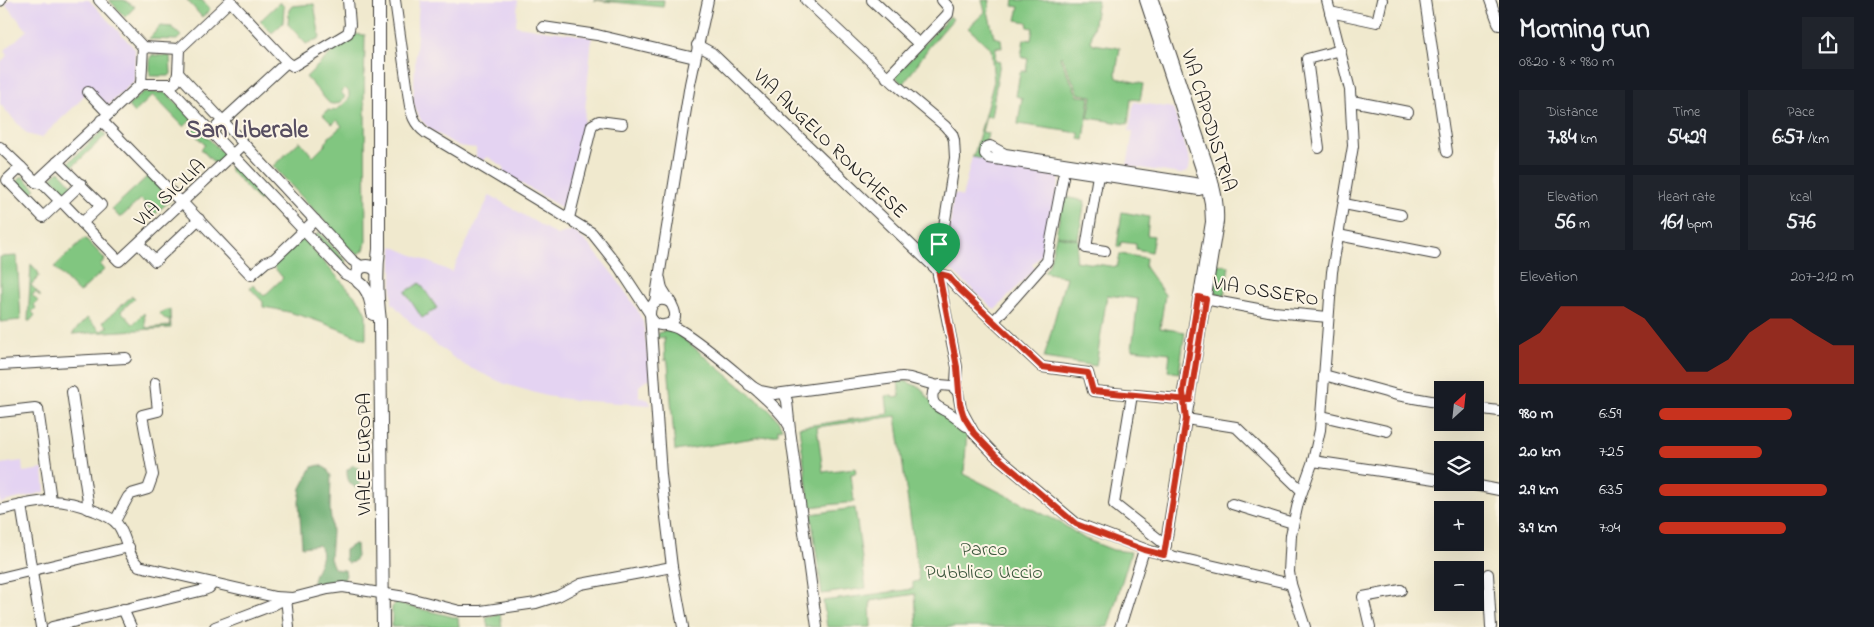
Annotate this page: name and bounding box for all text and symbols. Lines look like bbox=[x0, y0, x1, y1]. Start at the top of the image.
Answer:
text: Morning run bbox=[1519, 10, 1650, 51]
button: share bbox=[1802, 17, 1854, 69]
street label: VIA CAPODISTRIA bbox=[1172, 45, 1243, 195]
text: 08:20 · 8 × 980 m bbox=[1519, 50, 1615, 74]
street label: VIA ANGELO RONCHESE bbox=[745, 62, 913, 226]
text: Distance bbox=[1546, 102, 1598, 123]
text: Time bbox=[1673, 102, 1700, 123]
text: Pace bbox=[1787, 102, 1814, 123]
district label: San Liberale bbox=[186, 113, 309, 149]
text: 7.84 bbox=[1547, 123, 1577, 153]
text: 54:29 bbox=[1667, 123, 1706, 153]
text: 6:57 bbox=[1773, 123, 1804, 153]
text: km bbox=[1577, 129, 1597, 150]
text: /km bbox=[1804, 129, 1829, 150]
street label: VIA SICILIA bbox=[128, 153, 213, 235]
text: Elevation bbox=[1546, 187, 1598, 208]
text: Heart rate bbox=[1658, 187, 1715, 208]
text: kcal bbox=[1790, 187, 1812, 208]
text: 56 bbox=[1554, 208, 1576, 238]
text: 161 bbox=[1661, 208, 1683, 238]
text: 576 bbox=[1786, 208, 1816, 238]
text: m bbox=[1576, 214, 1590, 235]
text: bpm bbox=[1683, 214, 1712, 235]
pin bbox=[918, 223, 960, 274]
icon: arrive bbox=[925, 230, 953, 258]
text: Elevation bbox=[1519, 265, 1578, 289]
text: 207–212 m bbox=[1791, 265, 1854, 289]
street label: VIA OSSERO bbox=[1210, 270, 1321, 315]
north arrow bbox=[1434, 381, 1484, 431]
map controls bbox=[1434, 381, 1484, 611]
street label: VIALE EUROPA bbox=[351, 393, 380, 516]
text: 980 m bbox=[1519, 402, 1553, 426]
text: 6:59 bbox=[1599, 402, 1621, 426]
text: 2.0 km bbox=[1519, 440, 1561, 464]
text: 7:25 bbox=[1599, 440, 1624, 464]
button: layers bbox=[1434, 441, 1484, 491]
text: 2.9 km bbox=[1519, 478, 1558, 502]
text: 6:35 bbox=[1599, 478, 1623, 502]
button: + bbox=[1434, 501, 1484, 551]
text: 3.9 km bbox=[1519, 516, 1557, 540]
text: 7:04 bbox=[1599, 516, 1620, 540]
park label: Parco Pubblico Uccio bbox=[925, 536, 1043, 588]
button: − bbox=[1434, 561, 1484, 611]

